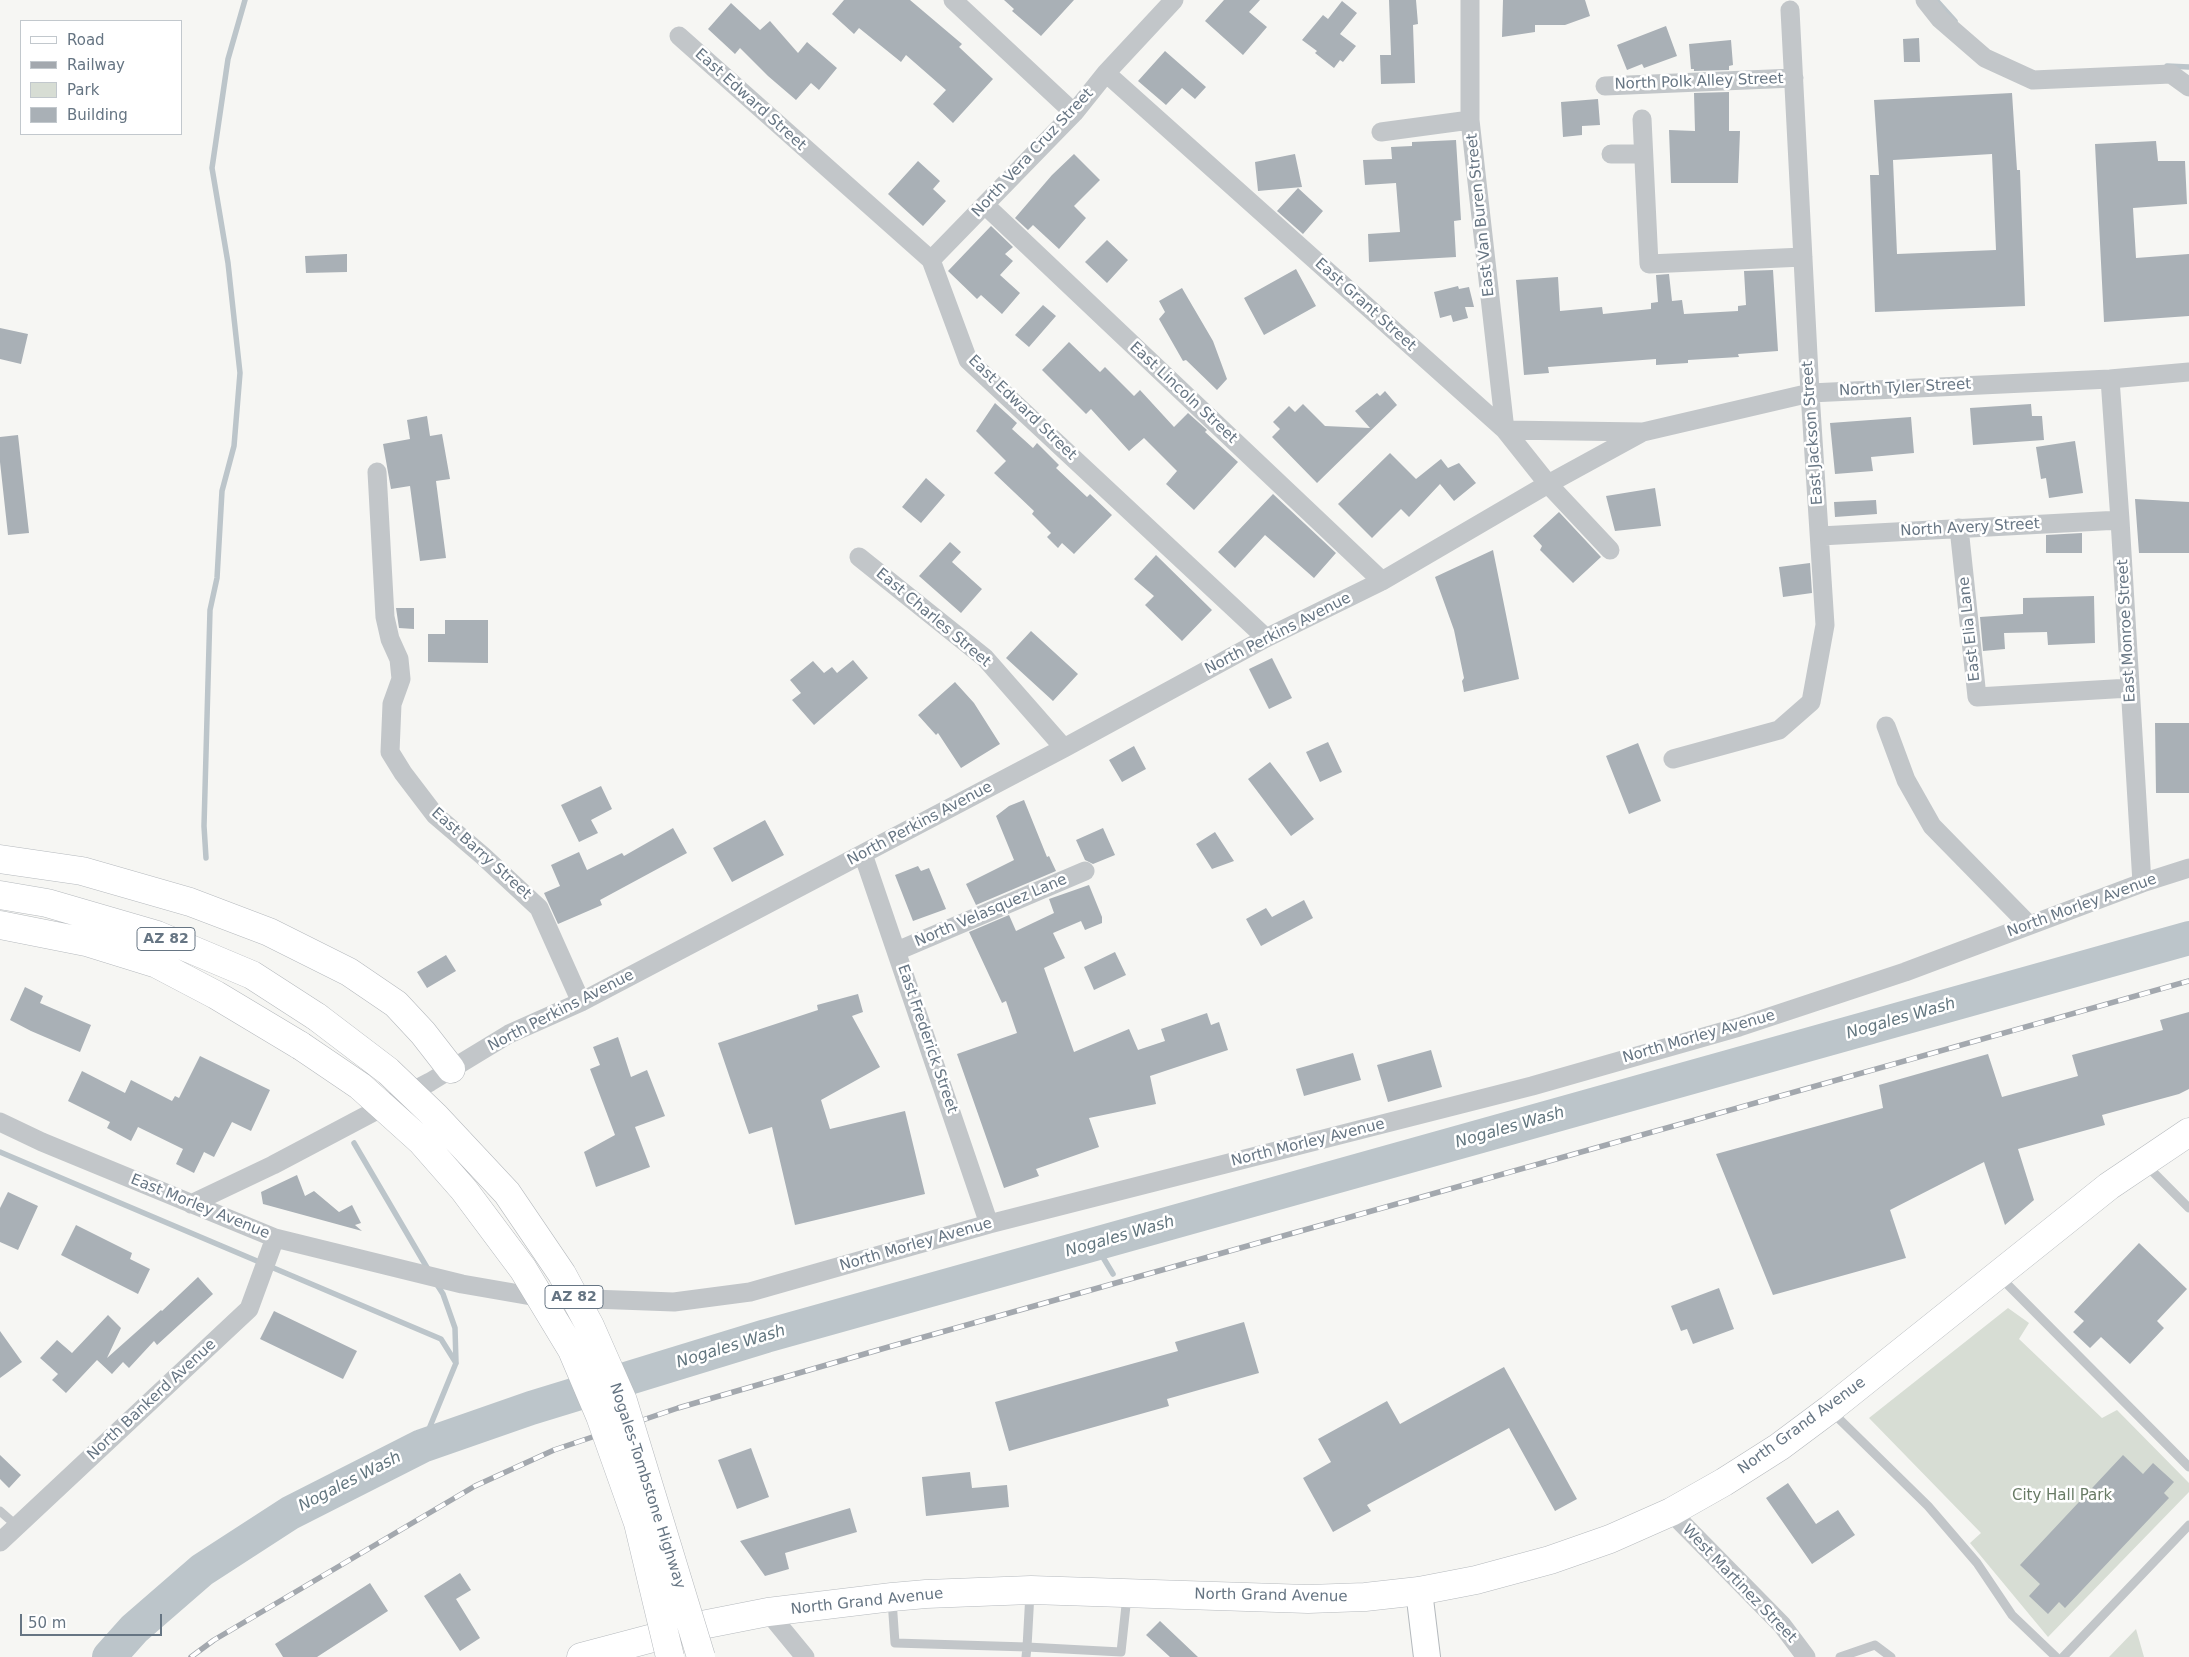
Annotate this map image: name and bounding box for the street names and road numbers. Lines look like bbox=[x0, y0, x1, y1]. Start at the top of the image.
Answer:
street label: East Edward Street bbox=[691, 45, 809, 155]
street label: North Polk Alley Street bbox=[1614, 70, 1784, 94]
street label: North Vera Cruz Street bbox=[969, 85, 1097, 221]
street label: East Van Buren Street bbox=[1463, 132, 1499, 298]
street label: East Grant Street bbox=[1311, 255, 1419, 355]
street label: East Lincoln Street bbox=[1125, 338, 1241, 448]
street label: East Edward Street bbox=[964, 352, 1080, 464]
street label: East Jackson Street bbox=[1799, 360, 1827, 506]
street label: North Tyler Street bbox=[1838, 376, 1972, 400]
street label: North Avery Street bbox=[1900, 515, 2040, 541]
street label: East Monroe Street bbox=[2114, 559, 2140, 703]
street label: East Charles Street bbox=[872, 565, 994, 671]
street label: East Elia Lane bbox=[1956, 576, 1984, 682]
street label: North Perkins Avenue bbox=[1202, 589, 1354, 679]
street label: North Perkins Avenue bbox=[845, 778, 995, 870]
street label: East Barry Street bbox=[427, 805, 535, 903]
street label: North Velasquez Lane bbox=[912, 871, 1070, 951]
street label: North Morley Avenue bbox=[2005, 871, 2159, 941]
road number: AZ 82 bbox=[137, 928, 195, 951]
street label: East Frederick Street bbox=[893, 962, 961, 1116]
street label: North Perkins Avenue bbox=[485, 966, 637, 1056]
street label: North Morley Avenue bbox=[1621, 1007, 1777, 1067]
street label: North Morley Avenue bbox=[1229, 1115, 1387, 1171]
street label: East Morley Avenue bbox=[128, 1171, 272, 1243]
street label: North Morley Avenue bbox=[838, 1215, 994, 1275]
road number: AZ 82 bbox=[545, 1285, 603, 1308]
street label: North Bankerd Avenue bbox=[84, 1336, 220, 1464]
street label: North Grand Avenue bbox=[1735, 1374, 1869, 1478]
street label: Nogales-Tombstone Highway bbox=[605, 1381, 689, 1591]
street label: West Martinez Street bbox=[1678, 1521, 1800, 1647]
street label: North Grand Avenue bbox=[790, 1585, 944, 1619]
street label: North Grand Avenue bbox=[1194, 1586, 1348, 1606]

